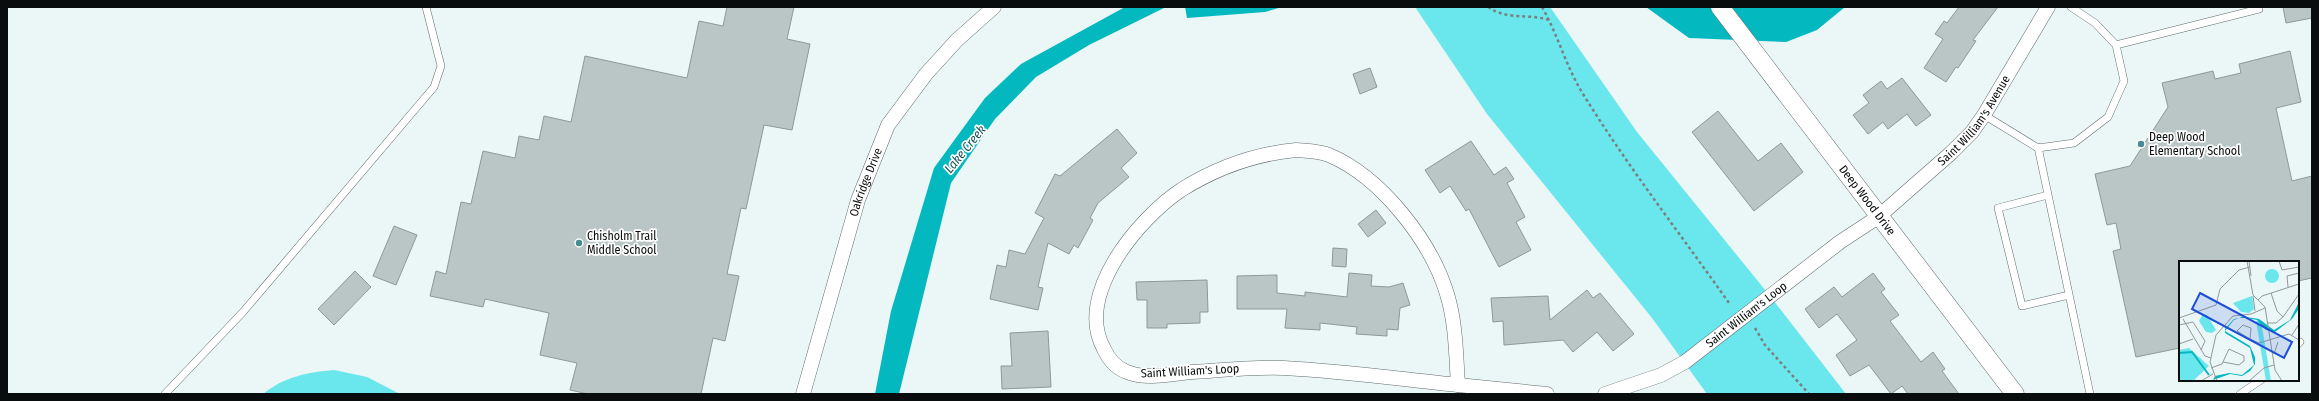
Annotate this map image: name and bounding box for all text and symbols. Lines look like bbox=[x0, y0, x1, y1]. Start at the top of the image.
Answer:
street label: Saint William's Avenue bbox=[1935, 73, 2013, 168]
water label: Lake Creek bbox=[941, 122, 989, 176]
place label: Deep Wood Elementary School bbox=[2149, 130, 2240, 158]
marker: Deep Wood Elementary School bbox=[2136, 139, 2146, 149]
street label: Oakridge Drive bbox=[847, 146, 885, 218]
street label: Deep Wood Drive bbox=[1836, 162, 1898, 238]
place label: Chisholm Trail Middle School bbox=[587, 229, 656, 257]
marker: Chisholm Trail Middle School bbox=[574, 238, 584, 248]
inset map bbox=[2179, 261, 2299, 381]
street label: Saint William's Loop bbox=[1703, 279, 1790, 350]
street label: Saint William's Loop bbox=[1140, 361, 1240, 381]

